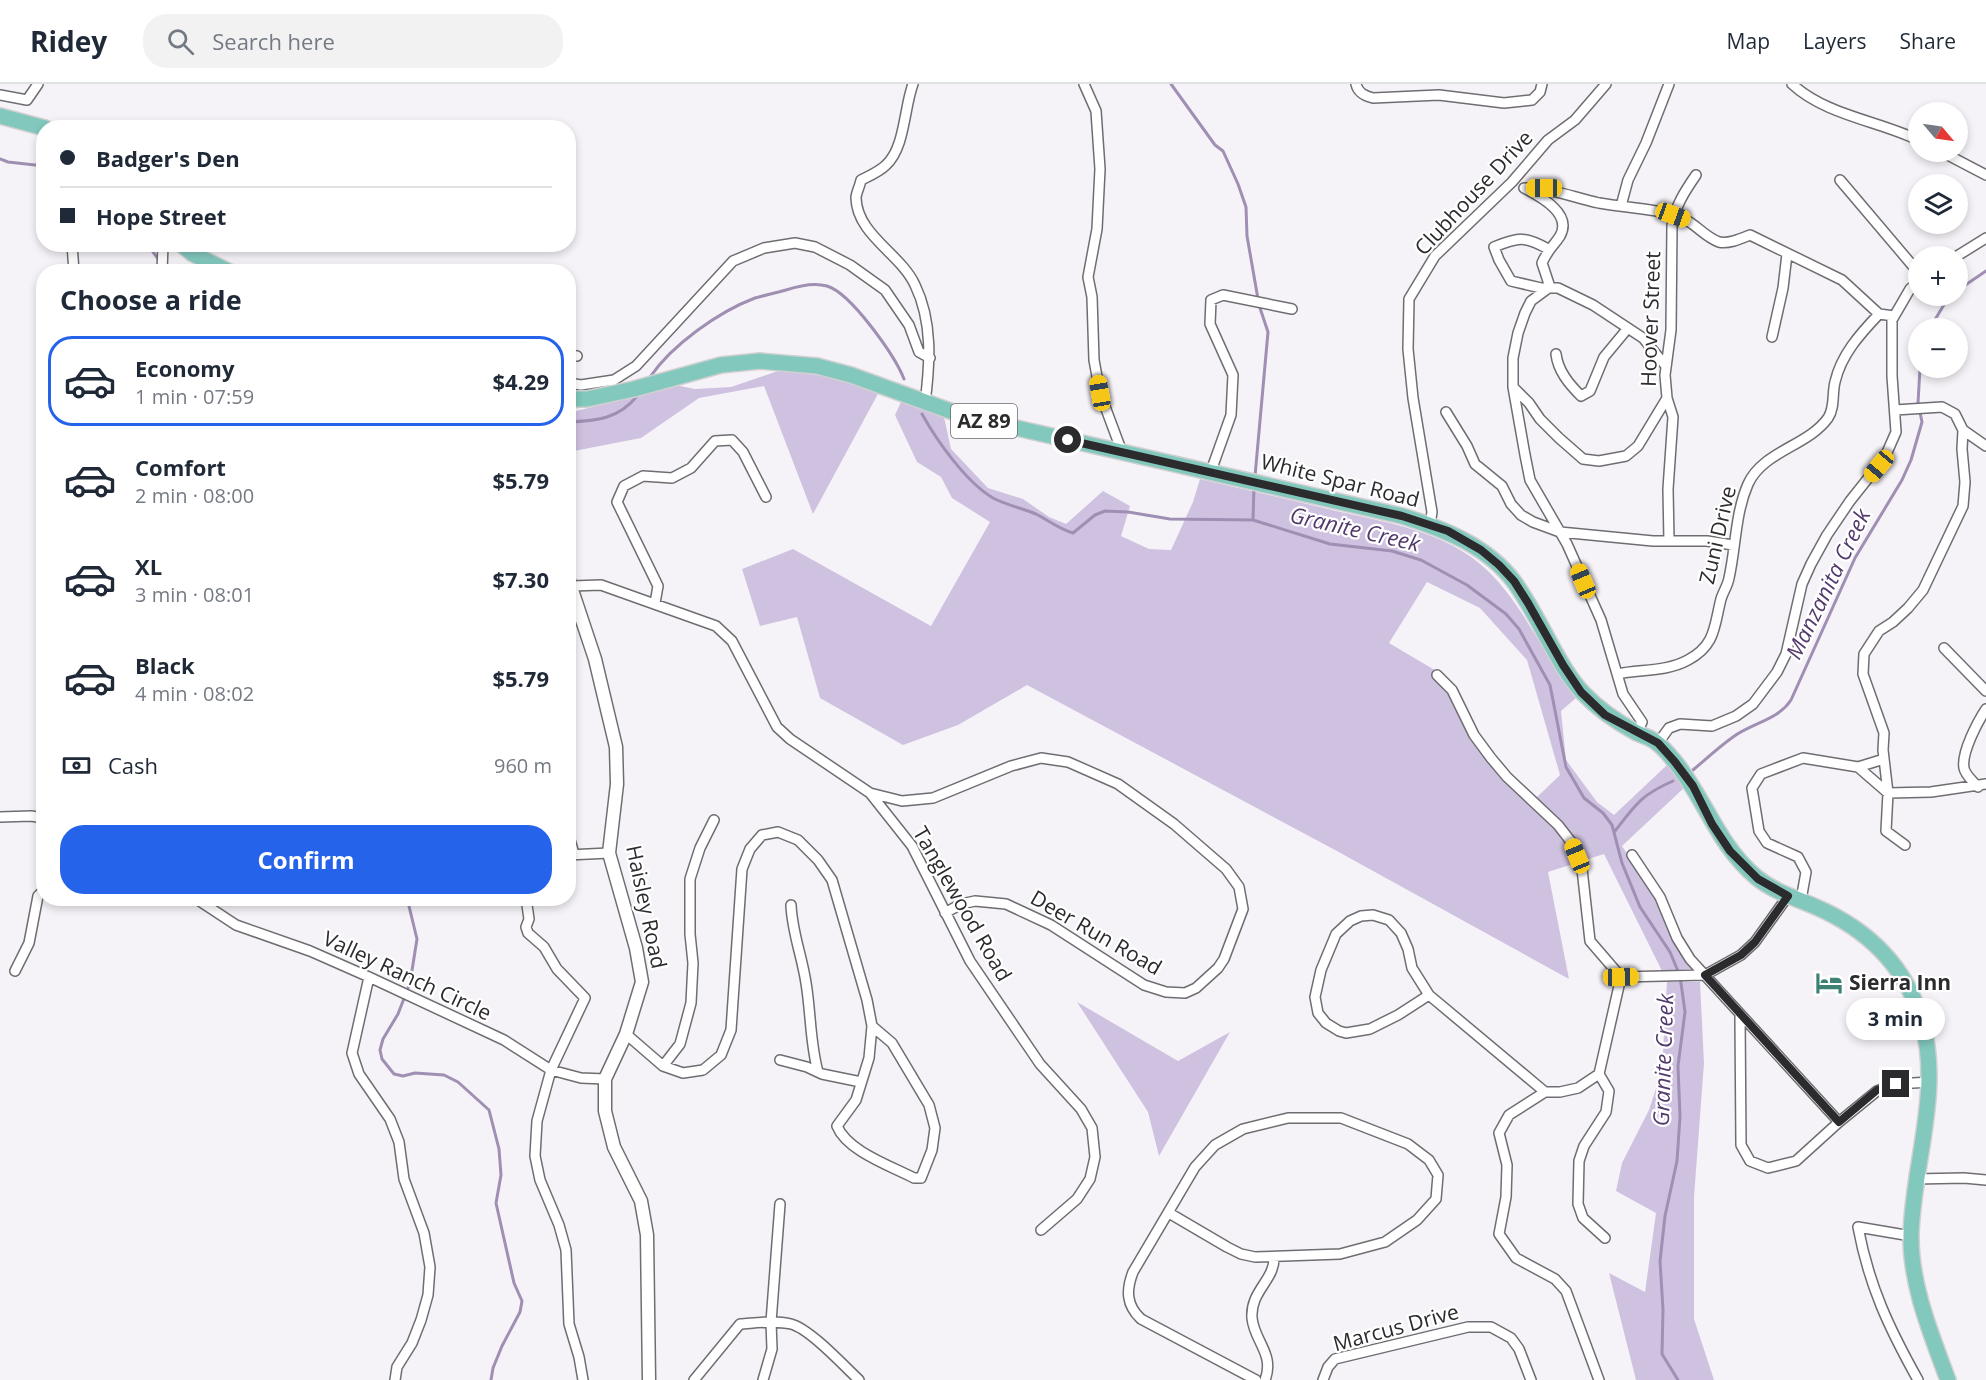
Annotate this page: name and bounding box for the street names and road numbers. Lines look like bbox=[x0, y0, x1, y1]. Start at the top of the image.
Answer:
street label: Clubhouse Drive bbox=[1408, 124, 1539, 261]
street label: Hoover Street bbox=[1634, 251, 1666, 387]
road number: AZ 89 bbox=[951, 404, 1017, 438]
street label: White Spar Road bbox=[1258, 447, 1422, 513]
street label: Zuni Drive bbox=[1692, 483, 1742, 587]
street label: Tanglewood Road bbox=[907, 821, 1019, 986]
street label: Haisley Road bbox=[620, 842, 674, 971]
street label: Deer Run Road bbox=[1026, 883, 1167, 981]
street label: Valley Ranch Circle bbox=[319, 924, 496, 1026]
street label: Marcus Drive bbox=[1330, 1297, 1462, 1357]

